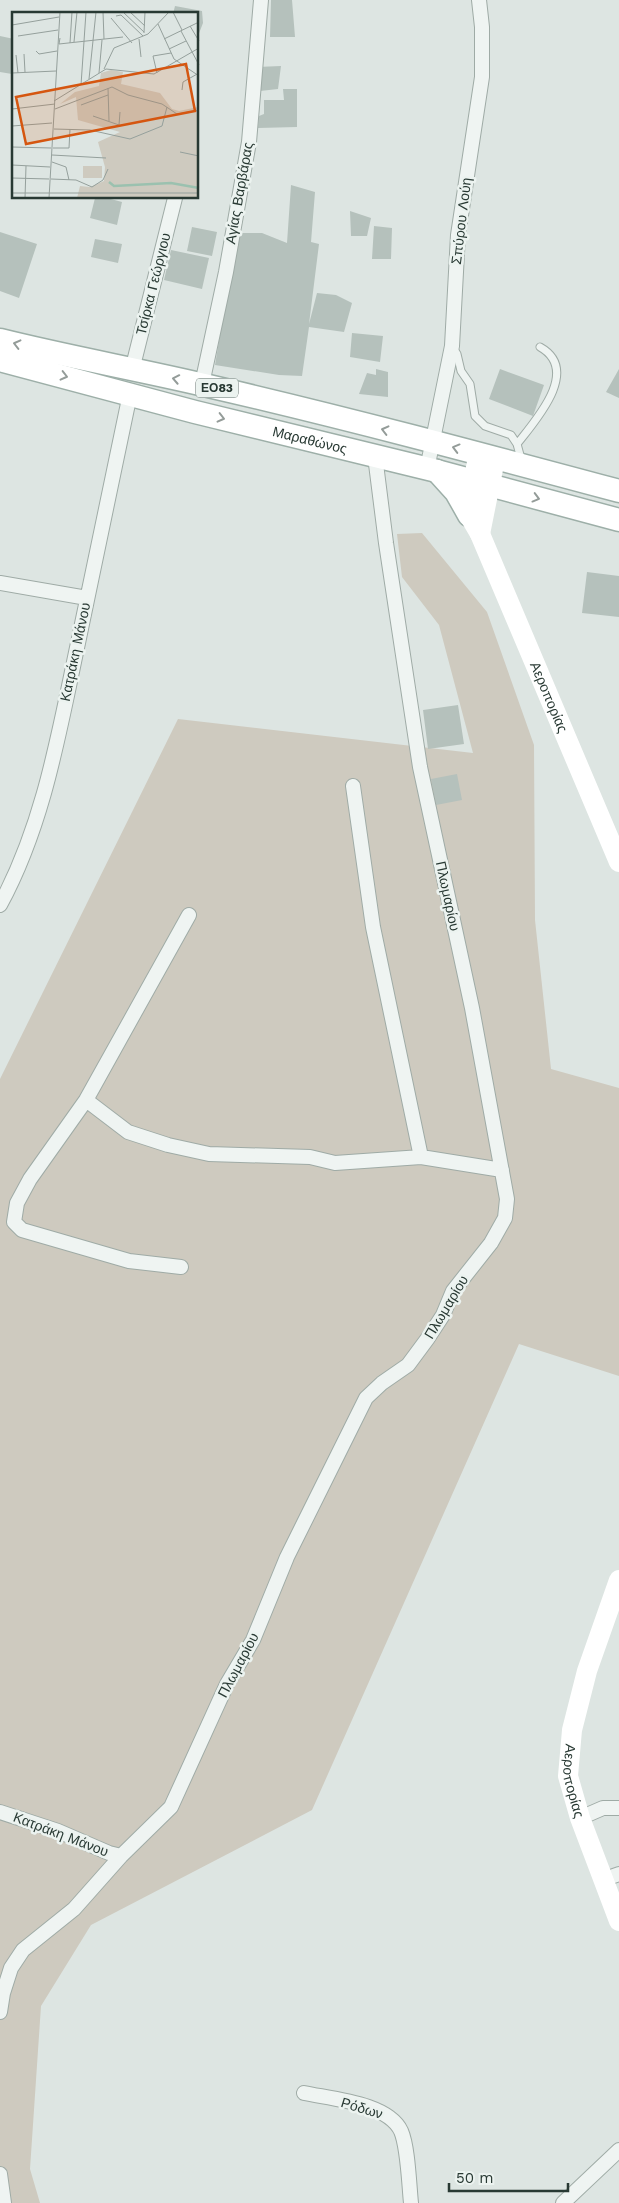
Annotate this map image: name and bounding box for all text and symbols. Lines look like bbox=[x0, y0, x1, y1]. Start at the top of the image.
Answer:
inset map bbox=[12, 12, 199, 199]
street label: Αγίας Βαρβάρας bbox=[222, 141, 256, 245]
street label: Σπύρου Λούη bbox=[448, 177, 474, 265]
street label: Τσίρκα Γεώργιου bbox=[133, 231, 173, 337]
one-way arrow bbox=[13, 339, 22, 350]
one-way arrow bbox=[60, 370, 69, 381]
one-way arrow bbox=[172, 374, 181, 385]
road number: ΕΟ83 bbox=[196, 378, 238, 398]
one-way arrow bbox=[217, 412, 226, 423]
street label: Μαραθώνος bbox=[271, 423, 349, 457]
one-way arrow bbox=[381, 425, 390, 436]
one-way arrow bbox=[451, 443, 460, 454]
one-way arrow bbox=[531, 492, 539, 502]
street label: Κατράκη Μάνου bbox=[57, 601, 93, 703]
street label: Αεροπορίας bbox=[527, 659, 571, 735]
street label: Πλωμαρίου bbox=[433, 860, 463, 932]
street label: Πλωμαρίου bbox=[421, 1272, 471, 1342]
street label: Πλωμαρίου bbox=[214, 1630, 262, 1700]
street label: Αεροπορίας bbox=[560, 1743, 588, 1820]
street label: Κατράκη Μάνου bbox=[11, 1809, 111, 1859]
street label: Ρόδων bbox=[339, 2094, 385, 2122]
scale bar bbox=[449, 2160, 568, 2192]
text: 50 m bbox=[456, 2169, 493, 2187]

